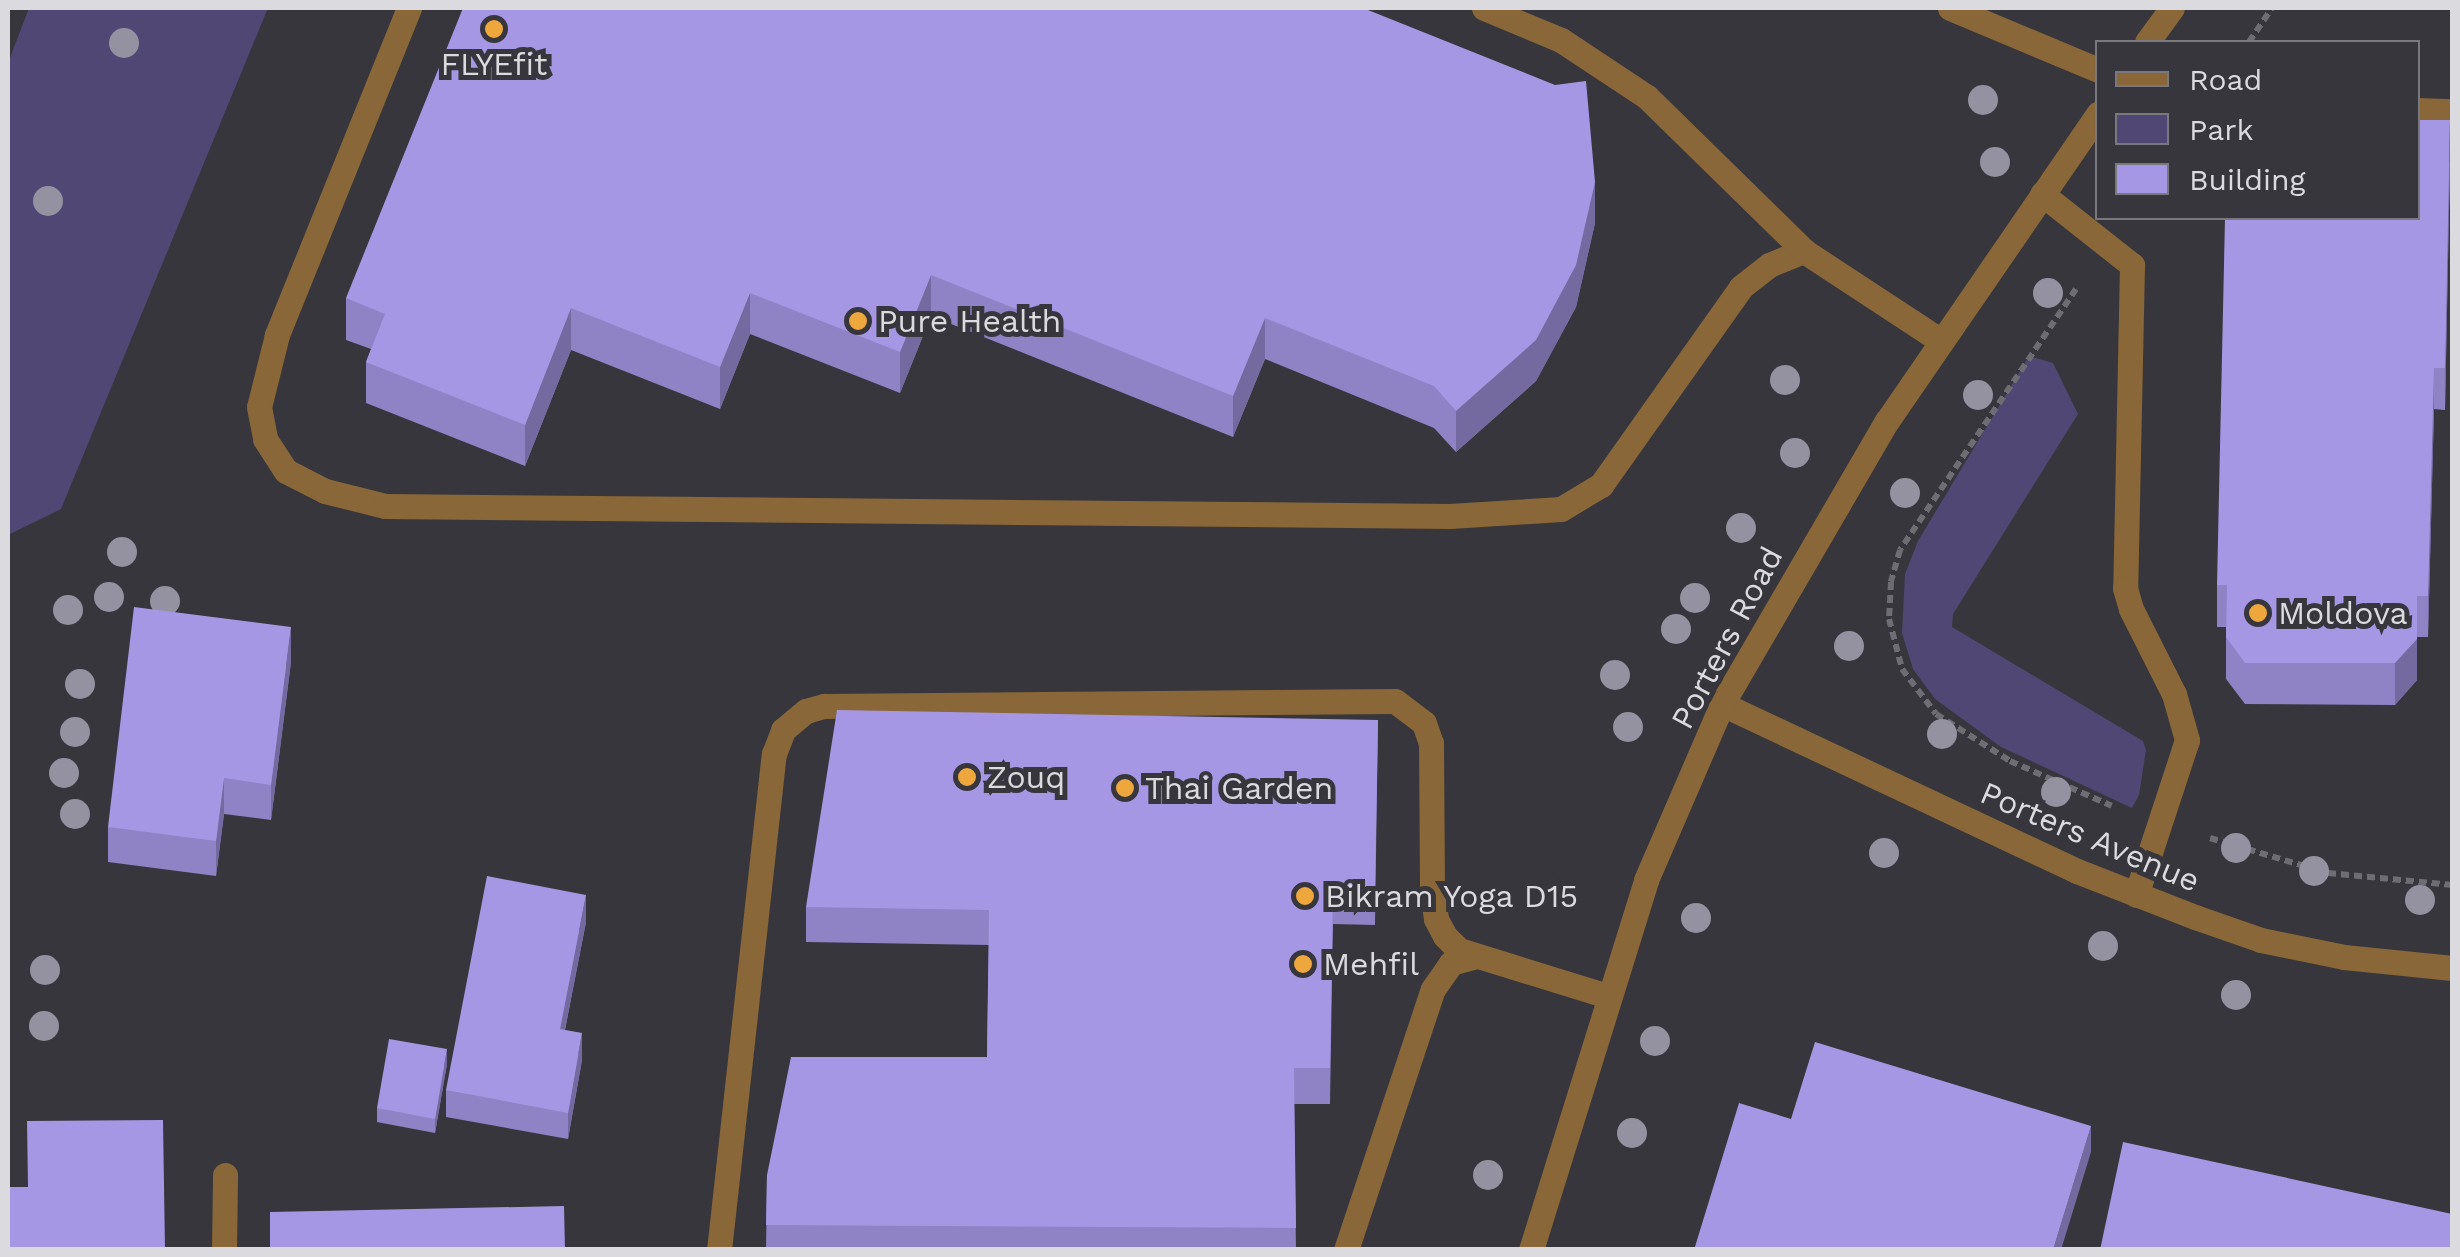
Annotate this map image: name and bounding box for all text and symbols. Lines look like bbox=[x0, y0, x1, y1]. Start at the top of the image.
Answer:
marker: FLYEfit bbox=[483, 18, 505, 40]
legend bbox=[2095, 40, 2420, 220]
place label: FLYEfit bbox=[440, 45, 548, 83]
text: Road bbox=[2189, 62, 2262, 97]
text: Park bbox=[2189, 112, 2254, 147]
text: Building bbox=[2189, 162, 2306, 197]
place label: Pure Health bbox=[878, 302, 1061, 340]
marker: Pure Health bbox=[847, 310, 869, 332]
street label: Porters Road bbox=[1663, 540, 1791, 736]
place label: Moldova bbox=[2278, 594, 2408, 632]
marker: Moldova bbox=[2247, 602, 2269, 624]
place label: Zouq bbox=[987, 758, 1065, 796]
marker: Zouq bbox=[956, 766, 978, 788]
place label: Thai Garden bbox=[1145, 769, 1333, 807]
street label: Porters Avenue bbox=[1974, 773, 2206, 901]
marker: Thai Garden bbox=[1114, 777, 1136, 799]
place label: Bikram Yoga D15 bbox=[1325, 877, 1580, 915]
marker: Bikram Yoga D15 bbox=[1294, 885, 1316, 907]
place label: Mehfil bbox=[1323, 945, 1419, 983]
marker: Mehfil bbox=[1292, 953, 1314, 975]

